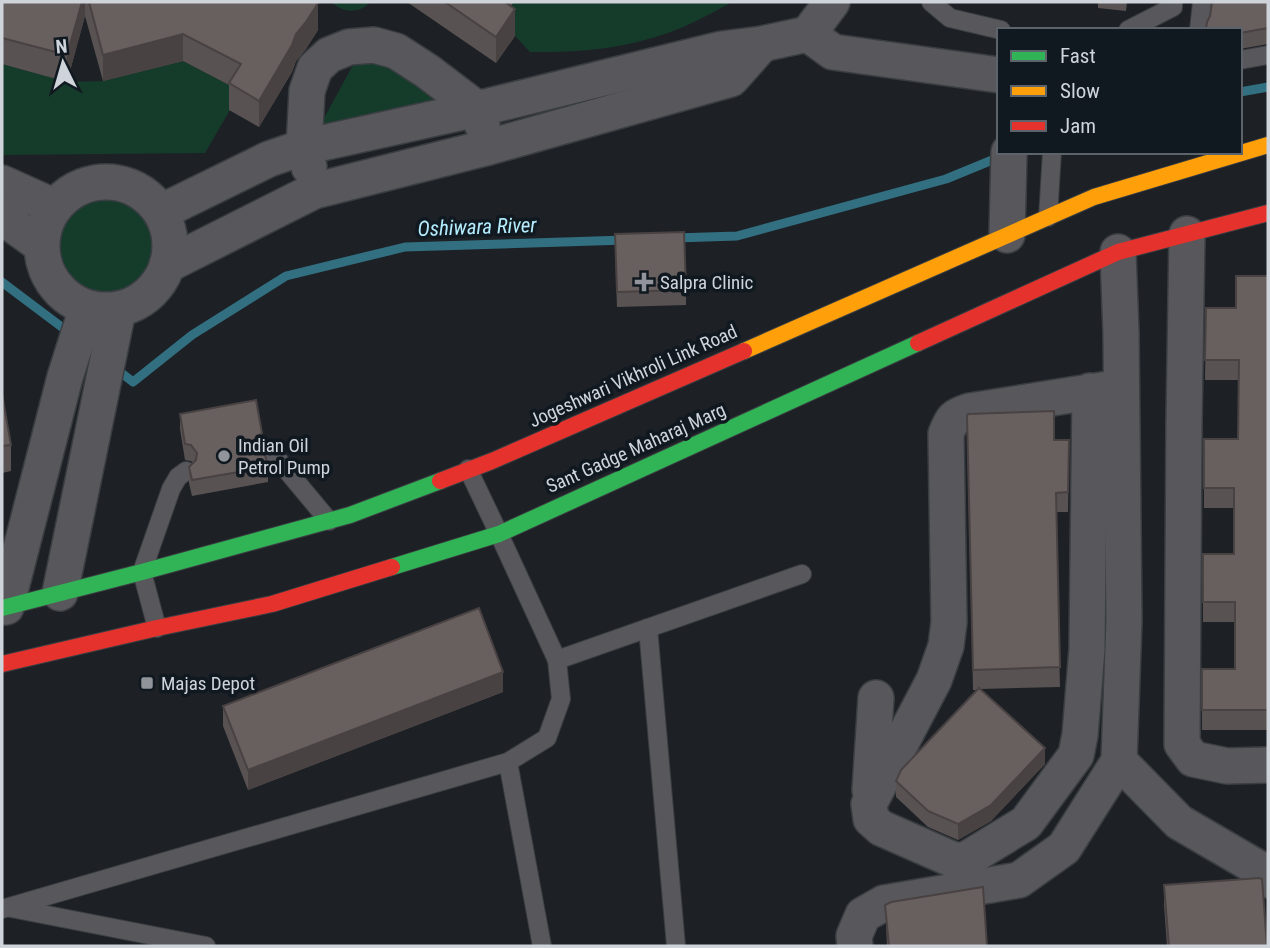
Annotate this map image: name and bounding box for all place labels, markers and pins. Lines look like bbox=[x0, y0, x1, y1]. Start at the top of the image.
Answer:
place label: Salpra Clinic bbox=[660, 271, 754, 294]
marker: Salpra Clinic bbox=[634, 272, 654, 292]
place label: Indian Oil Petrol Pump bbox=[238, 434, 330, 479]
marker: Indian Oil Petrol Pump bbox=[216, 448, 232, 464]
place label: Majas Depot bbox=[161, 672, 255, 695]
marker: Majas Depot bbox=[139, 675, 155, 691]

